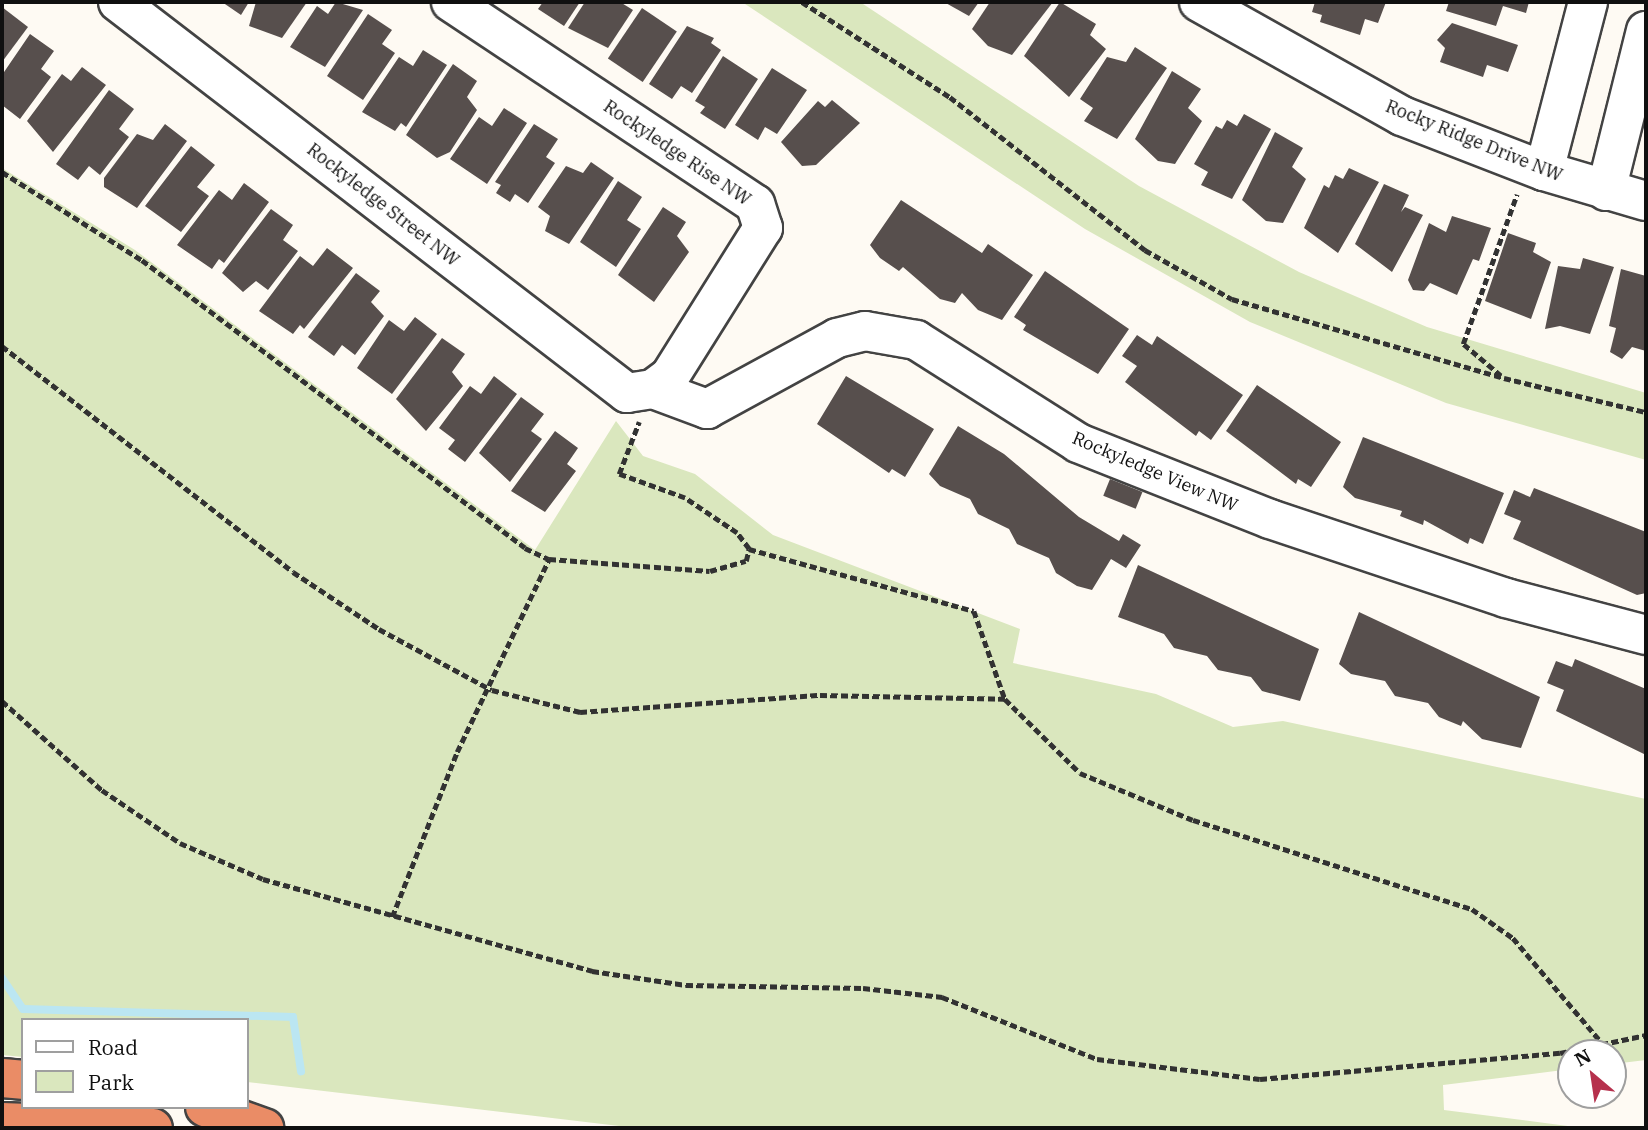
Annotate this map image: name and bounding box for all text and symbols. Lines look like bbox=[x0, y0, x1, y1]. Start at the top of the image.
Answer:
street label: Rockyledge Rise NW bbox=[599, 96, 755, 210]
street label: Rocky Ridge Drive NW bbox=[1382, 96, 1566, 186]
street label: Rockyledge Street NW bbox=[303, 139, 463, 271]
street label: Rockyledge View NW bbox=[1069, 427, 1241, 517]
legend bbox=[21, 1018, 248, 1109]
text: Road bbox=[88, 1033, 138, 1061]
north arrow bbox=[1557, 1039, 1627, 1109]
text: N bbox=[1570, 1043, 1595, 1072]
text: Park bbox=[88, 1068, 134, 1096]

